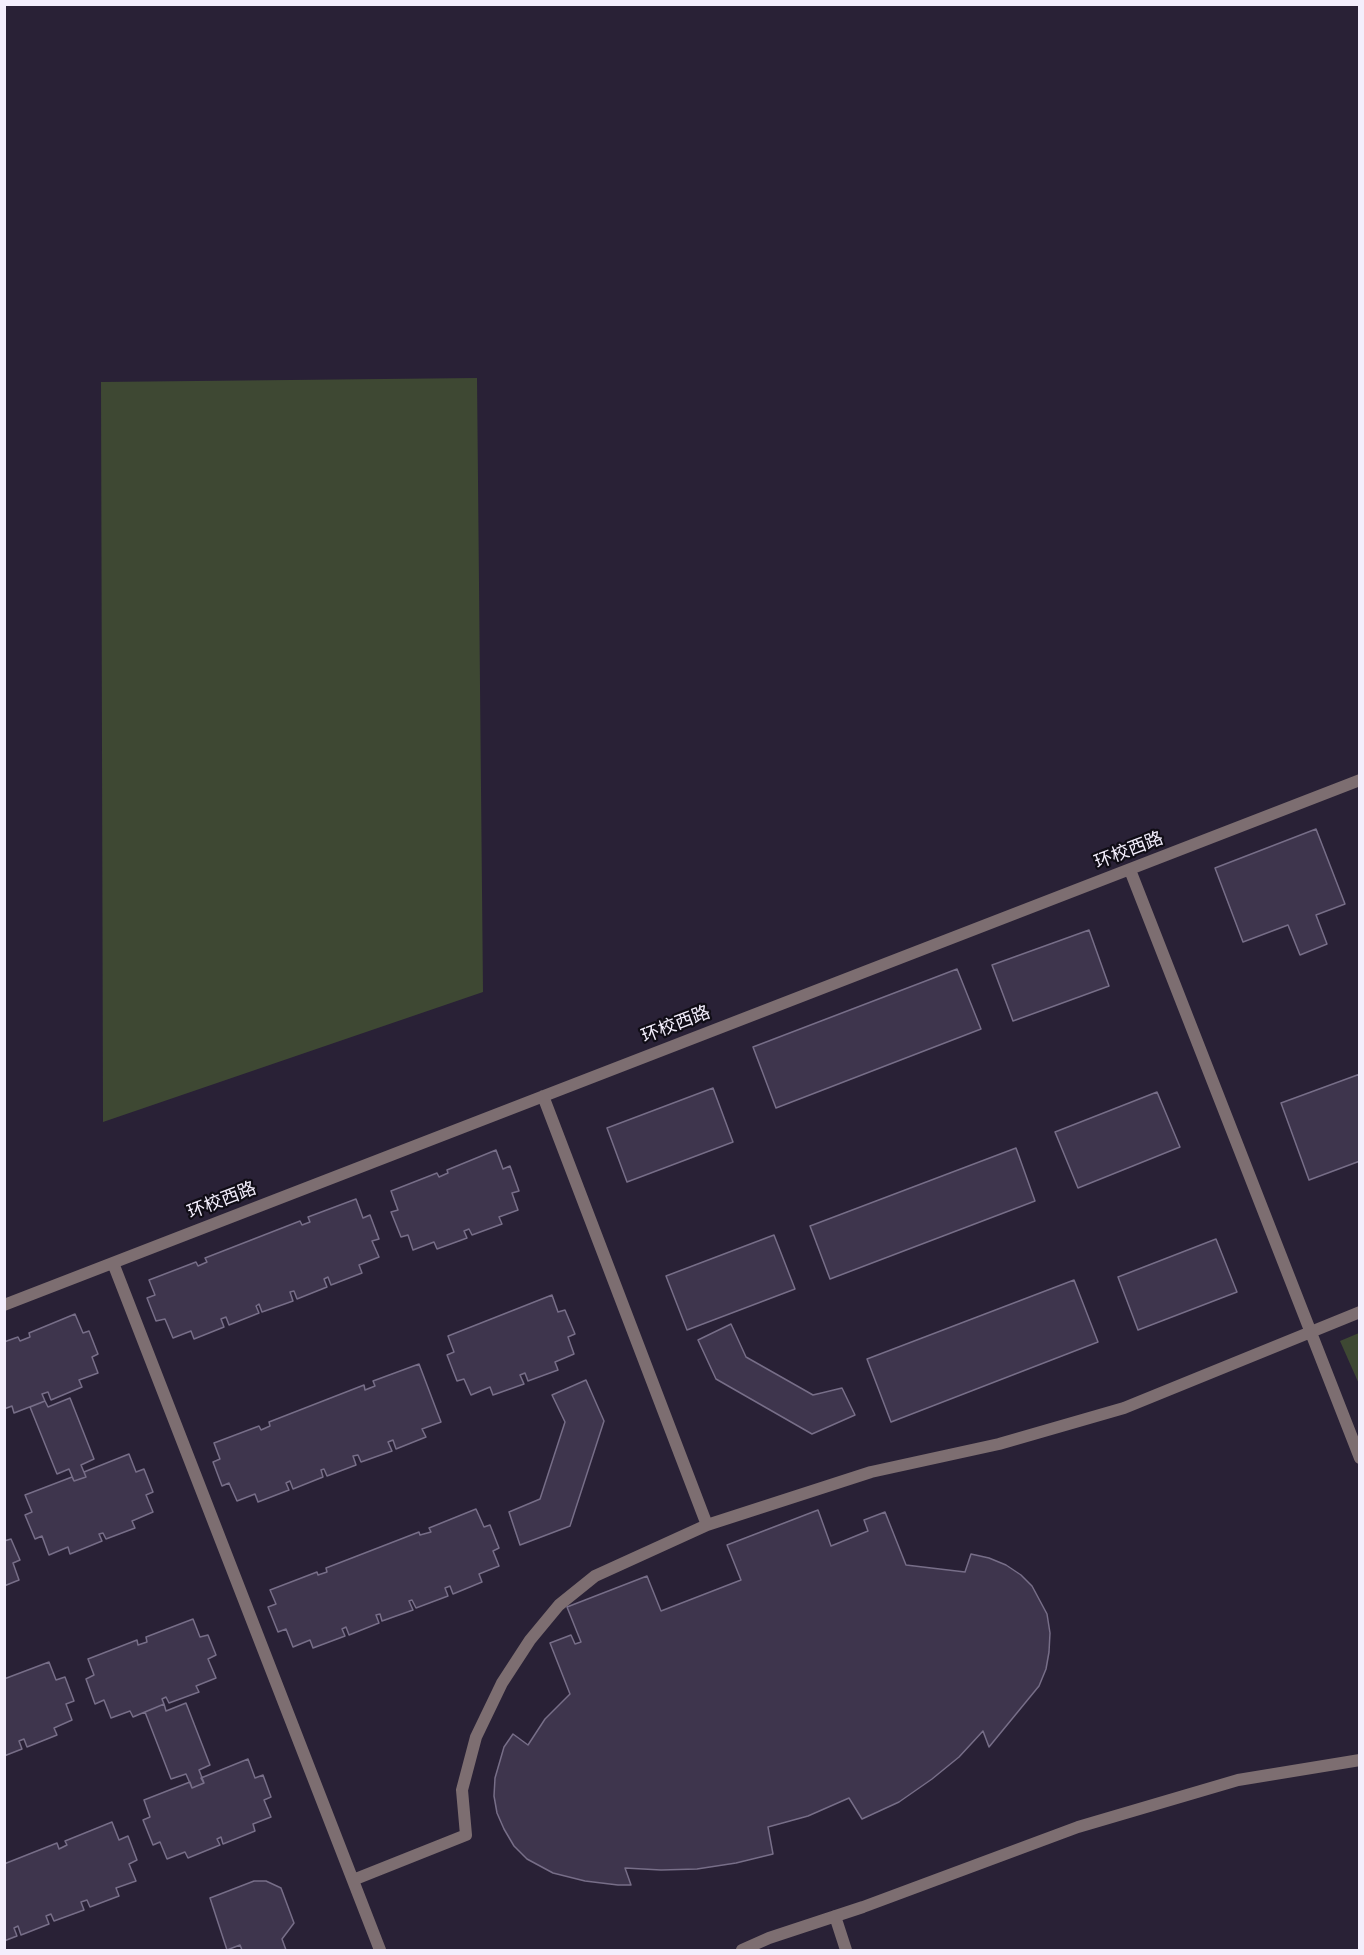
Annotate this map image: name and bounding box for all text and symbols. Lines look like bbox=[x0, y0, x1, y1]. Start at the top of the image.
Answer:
street label: 环校西路 bbox=[1092, 828, 1166, 874]
street label: 环校西路 bbox=[639, 1002, 713, 1048]
street label: 环校西路 bbox=[185, 1178, 259, 1224]

